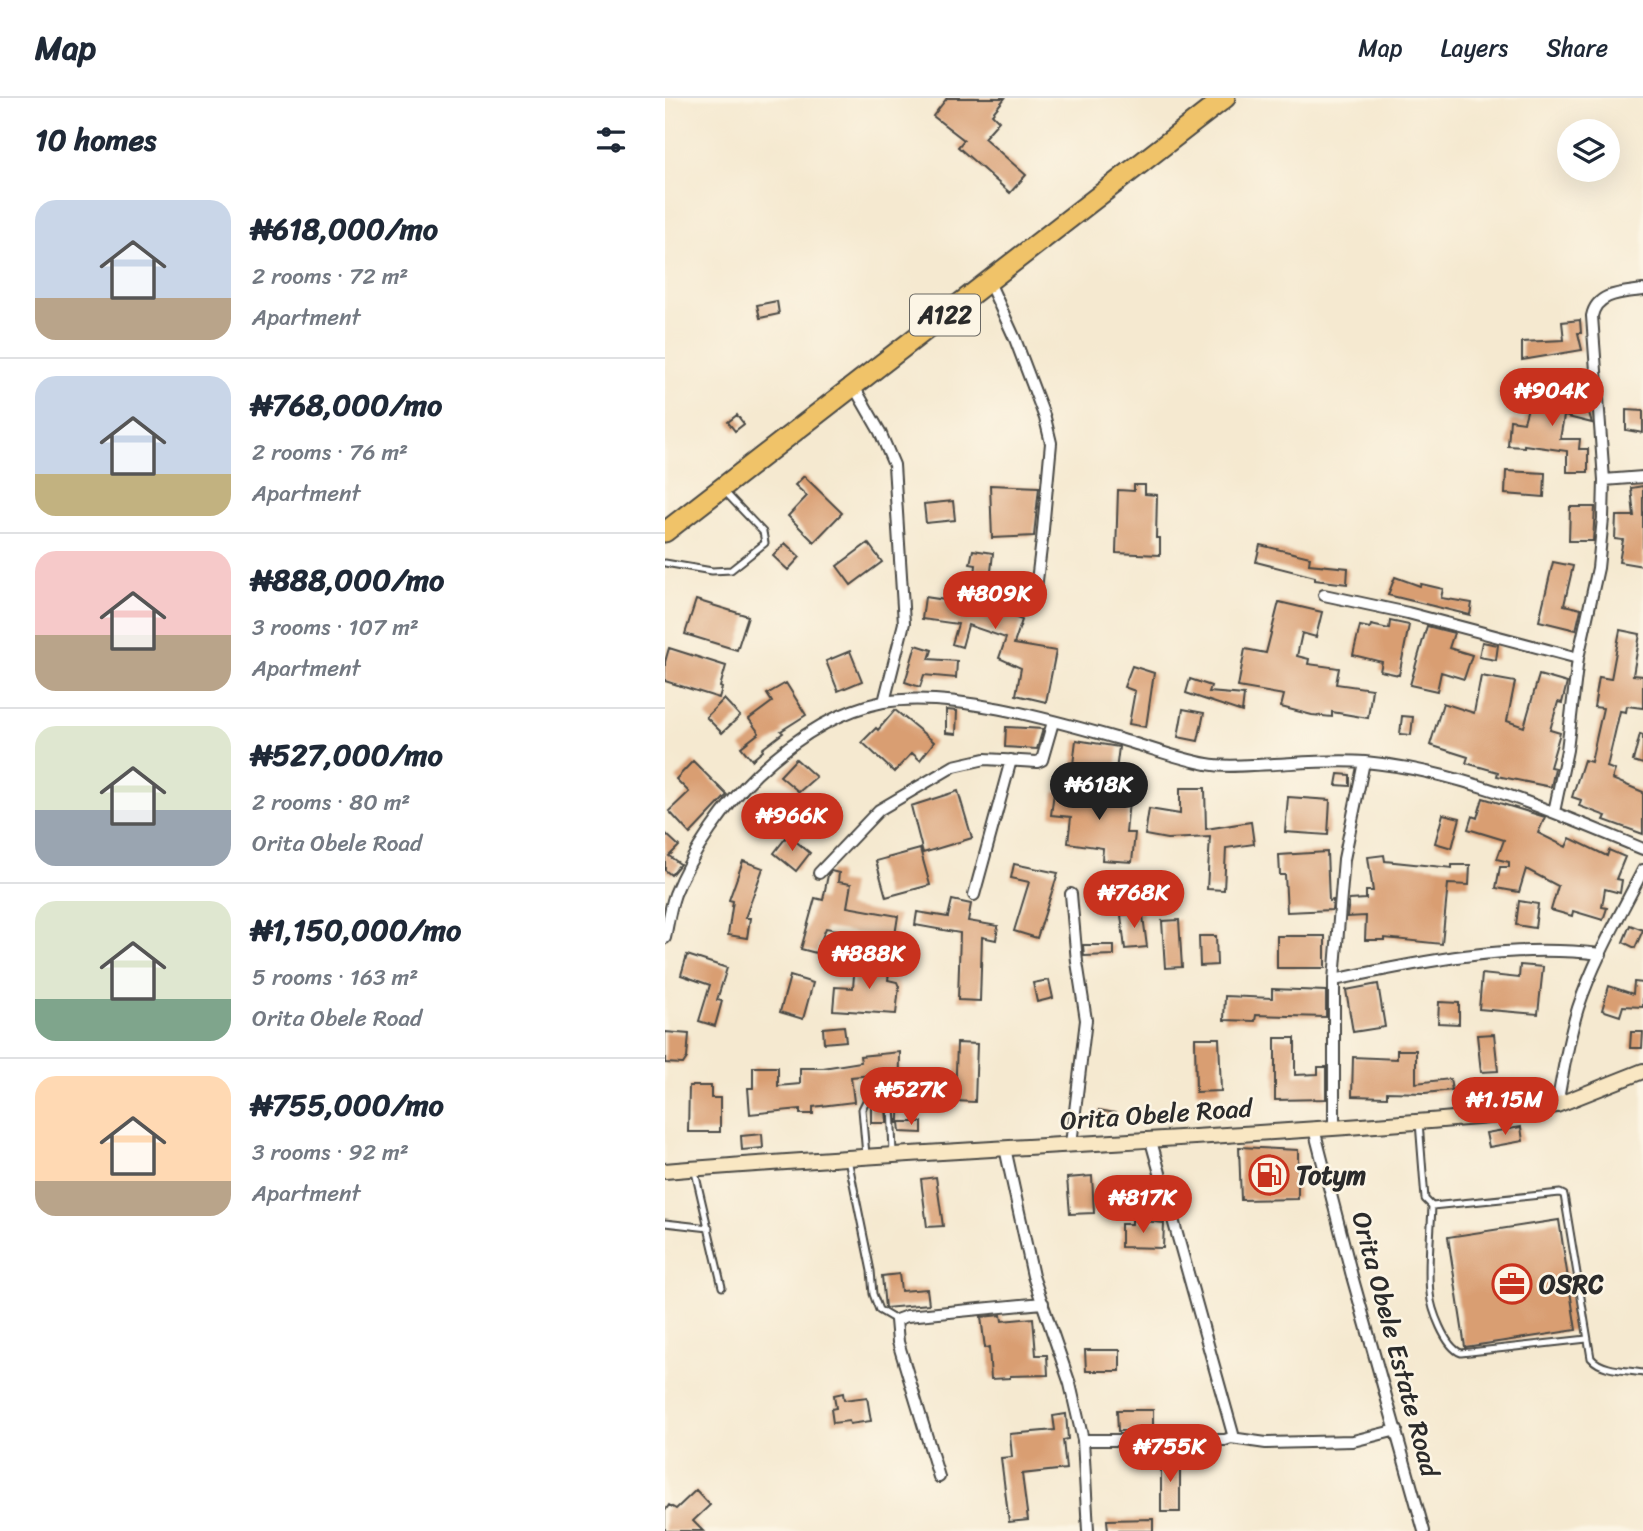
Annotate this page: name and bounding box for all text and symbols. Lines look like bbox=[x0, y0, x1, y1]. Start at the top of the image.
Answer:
text: Map bbox=[35, 19, 96, 77]
text: Map bbox=[1358, 27, 1403, 69]
text: Layers bbox=[1441, 27, 1508, 69]
text: Share bbox=[1546, 27, 1608, 69]
text: 10 homes bbox=[35, 113, 156, 167]
map controls bbox=[1557, 119, 1620, 182]
button: layers bbox=[1557, 119, 1620, 182]
icon: filters bbox=[592, 121, 630, 159]
text: ₦618,000/mo bbox=[252, 202, 438, 256]
icon: home bbox=[91, 228, 175, 312]
text: 2 rooms · 72 m² bbox=[252, 256, 408, 297]
road number: A122 bbox=[910, 294, 980, 336]
text: Apartment bbox=[252, 297, 361, 338]
pin: ₦904K bbox=[1503, 368, 1601, 428]
text: ₦904K bbox=[1516, 370, 1588, 411]
text: ₦768,000/mo bbox=[252, 378, 442, 432]
icon: home bbox=[91, 404, 175, 488]
text: 2 rooms · 76 m² bbox=[252, 432, 408, 473]
text: Apartment bbox=[252, 473, 361, 514]
text: ₦888,000/mo bbox=[252, 553, 444, 607]
pin: ₦809K bbox=[946, 572, 1044, 631]
text: ₦809K bbox=[959, 573, 1031, 614]
icon: home bbox=[91, 579, 175, 663]
text: 3 rooms · 107 m² bbox=[252, 607, 419, 648]
text: Apartment bbox=[252, 648, 361, 689]
text: ₦527,000/mo bbox=[252, 728, 443, 782]
icon: home bbox=[91, 754, 175, 838]
pin: ₦618K bbox=[1050, 762, 1148, 822]
text: ₦618K bbox=[1066, 764, 1132, 805]
text: 2 rooms · 80 m² bbox=[252, 782, 410, 823]
pin: ₦966K bbox=[743, 794, 841, 853]
text: ₦966K bbox=[757, 795, 827, 836]
text: Orita Obele Road bbox=[252, 823, 422, 864]
pin: ₦768K bbox=[1085, 870, 1183, 930]
text: ₦768K bbox=[1099, 872, 1169, 913]
text: ₦1,150,000/mo bbox=[252, 903, 461, 957]
icon: home bbox=[91, 929, 175, 1013]
pin: ₦888K bbox=[820, 932, 918, 991]
text: ₦888K bbox=[834, 933, 904, 974]
text: 5 rooms · 163 m² bbox=[252, 957, 418, 998]
text: Orita Obele Road bbox=[252, 998, 422, 1039]
pin: ₦527K bbox=[862, 1068, 960, 1127]
text: ₦527K bbox=[876, 1069, 946, 1110]
pin: ₦1.15M bbox=[1448, 1077, 1562, 1137]
text: ₦755,000/mo bbox=[252, 1078, 444, 1132]
text: ₦1.15M bbox=[1468, 1079, 1542, 1120]
street label: Orita Obele Road bbox=[1058, 1084, 1256, 1144]
icon: home bbox=[91, 1104, 175, 1188]
text: 3 rooms · 92 m² bbox=[252, 1132, 409, 1173]
place label: Totym bbox=[1296, 1152, 1366, 1198]
fuel station icon: Totym bbox=[1248, 1154, 1290, 1196]
text: Apartment bbox=[252, 1173, 361, 1214]
pin: ₦817K bbox=[1094, 1176, 1192, 1235]
text: ₦817K bbox=[1110, 1177, 1176, 1218]
street label: Orita Obele Estate Road bbox=[1338, 1206, 1454, 1484]
place label: OSRC bbox=[1539, 1261, 1604, 1307]
office icon: OSRC bbox=[1491, 1263, 1533, 1305]
pin: ₦755K bbox=[1121, 1424, 1219, 1484]
text: ₦755K bbox=[1135, 1426, 1205, 1467]

